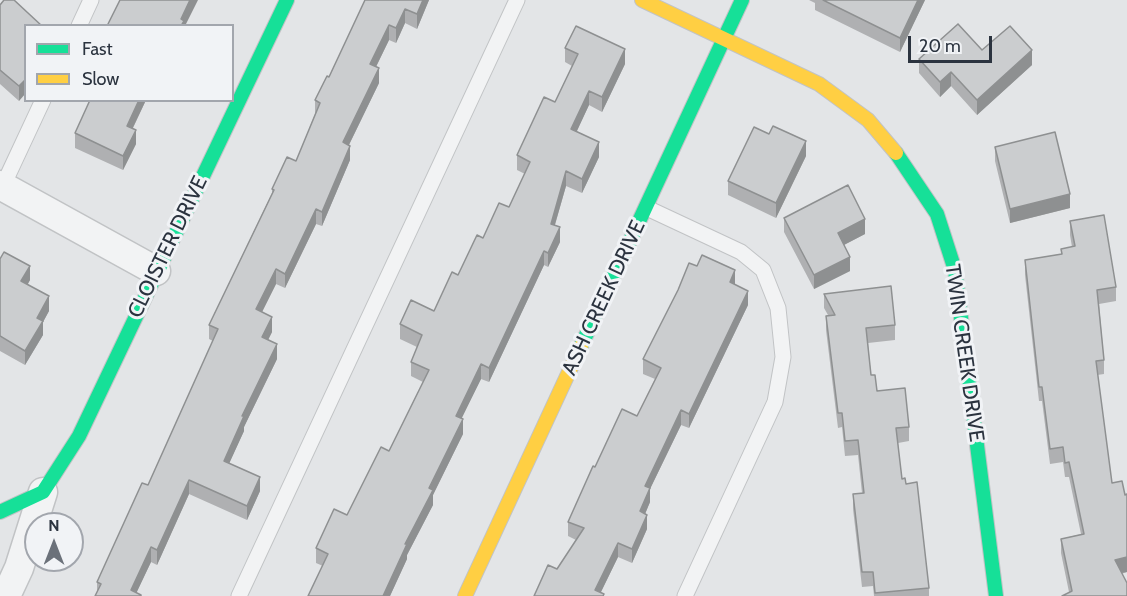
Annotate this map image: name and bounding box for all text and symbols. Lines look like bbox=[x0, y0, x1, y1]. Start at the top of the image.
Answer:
legend bbox=[24, 24, 234, 102]
scale bar bbox=[911, 24, 995, 62]
text: 20 m bbox=[919, 35, 961, 57]
text: Fast bbox=[82, 38, 113, 60]
text: Slow bbox=[82, 68, 119, 90]
street label: CLOISTER DRIVE bbox=[123, 172, 213, 322]
street label: ASH CREEK DRIVE bbox=[557, 217, 651, 379]
street label: TWIN CREEK DRIVE bbox=[939, 263, 989, 443]
north arrow bbox=[24, 512, 84, 572]
text: N bbox=[48, 516, 60, 535]

